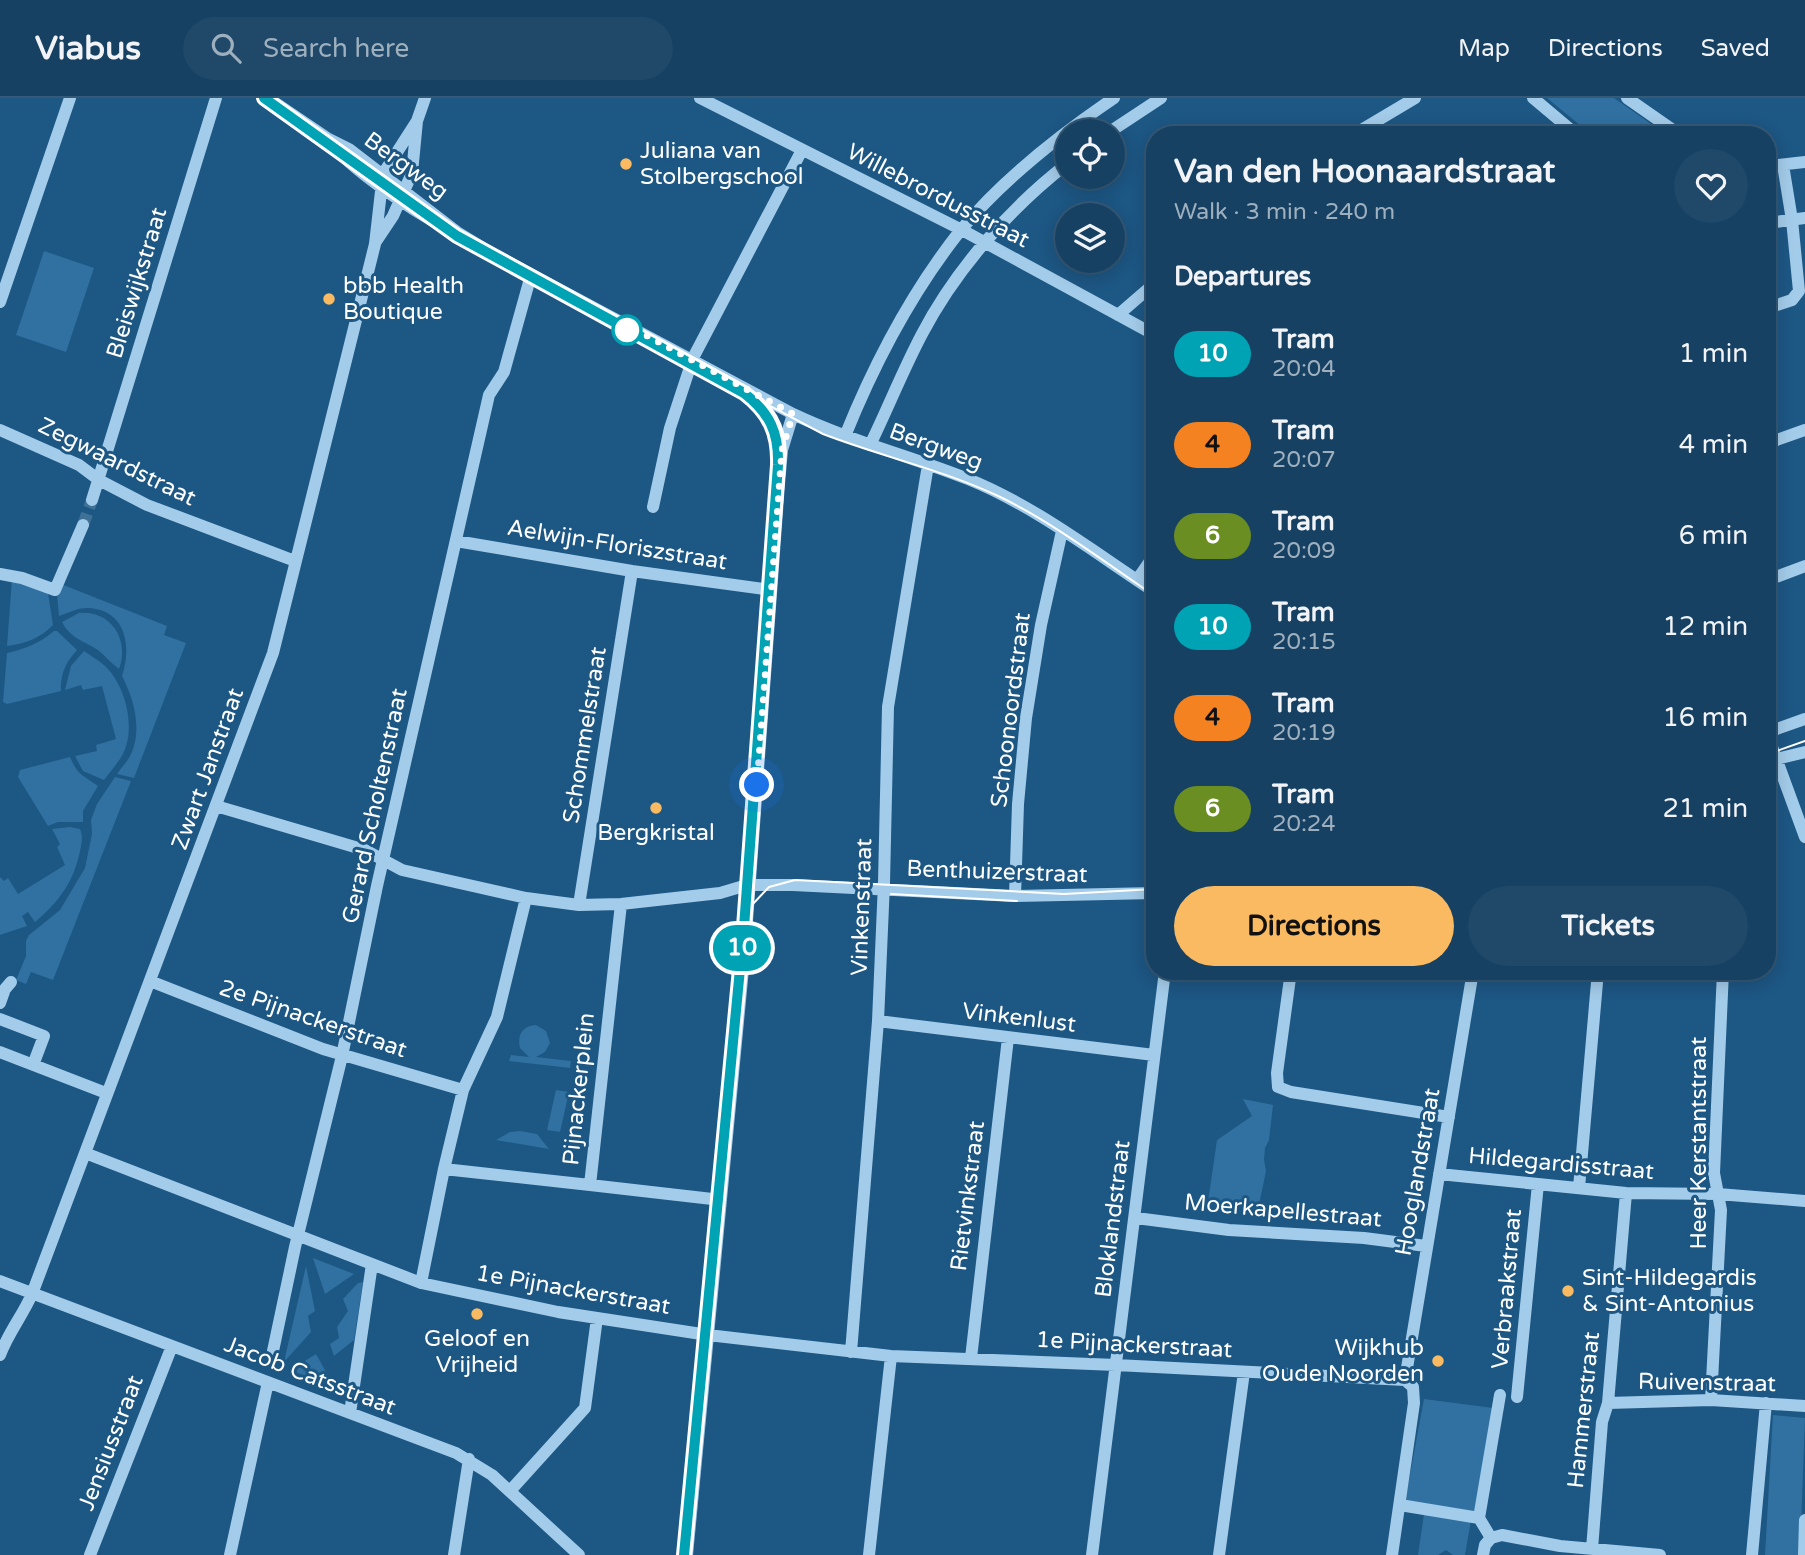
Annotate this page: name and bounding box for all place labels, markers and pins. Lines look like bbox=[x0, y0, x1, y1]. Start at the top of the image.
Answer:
place label: Juliana van Stolbergschool bbox=[640, 137, 804, 191]
marker: Juliana van Stolbergschool bbox=[618, 156, 634, 172]
place label: bbb Health Boutique bbox=[343, 272, 464, 326]
marker: bbb Health Boutique bbox=[321, 291, 337, 307]
unlabelled marker bbox=[612, 315, 642, 345]
marker: Bergkristal bbox=[648, 800, 664, 816]
place label: Bergkristal bbox=[597, 819, 715, 847]
place label: Sint-Hildegardis & Sint-Antonius bbox=[1582, 1264, 1757, 1318]
marker: Sint-Hildegardis & Sint-Antonius bbox=[1560, 1283, 1576, 1299]
marker: Geloof en Vrijheid bbox=[469, 1306, 485, 1322]
place label: Geloof en Vrijheid bbox=[424, 1325, 530, 1379]
place label: Wijkhub Oude Noorden bbox=[1262, 1334, 1424, 1388]
marker: Wijkhub Oude Noorden bbox=[1430, 1353, 1446, 1369]

